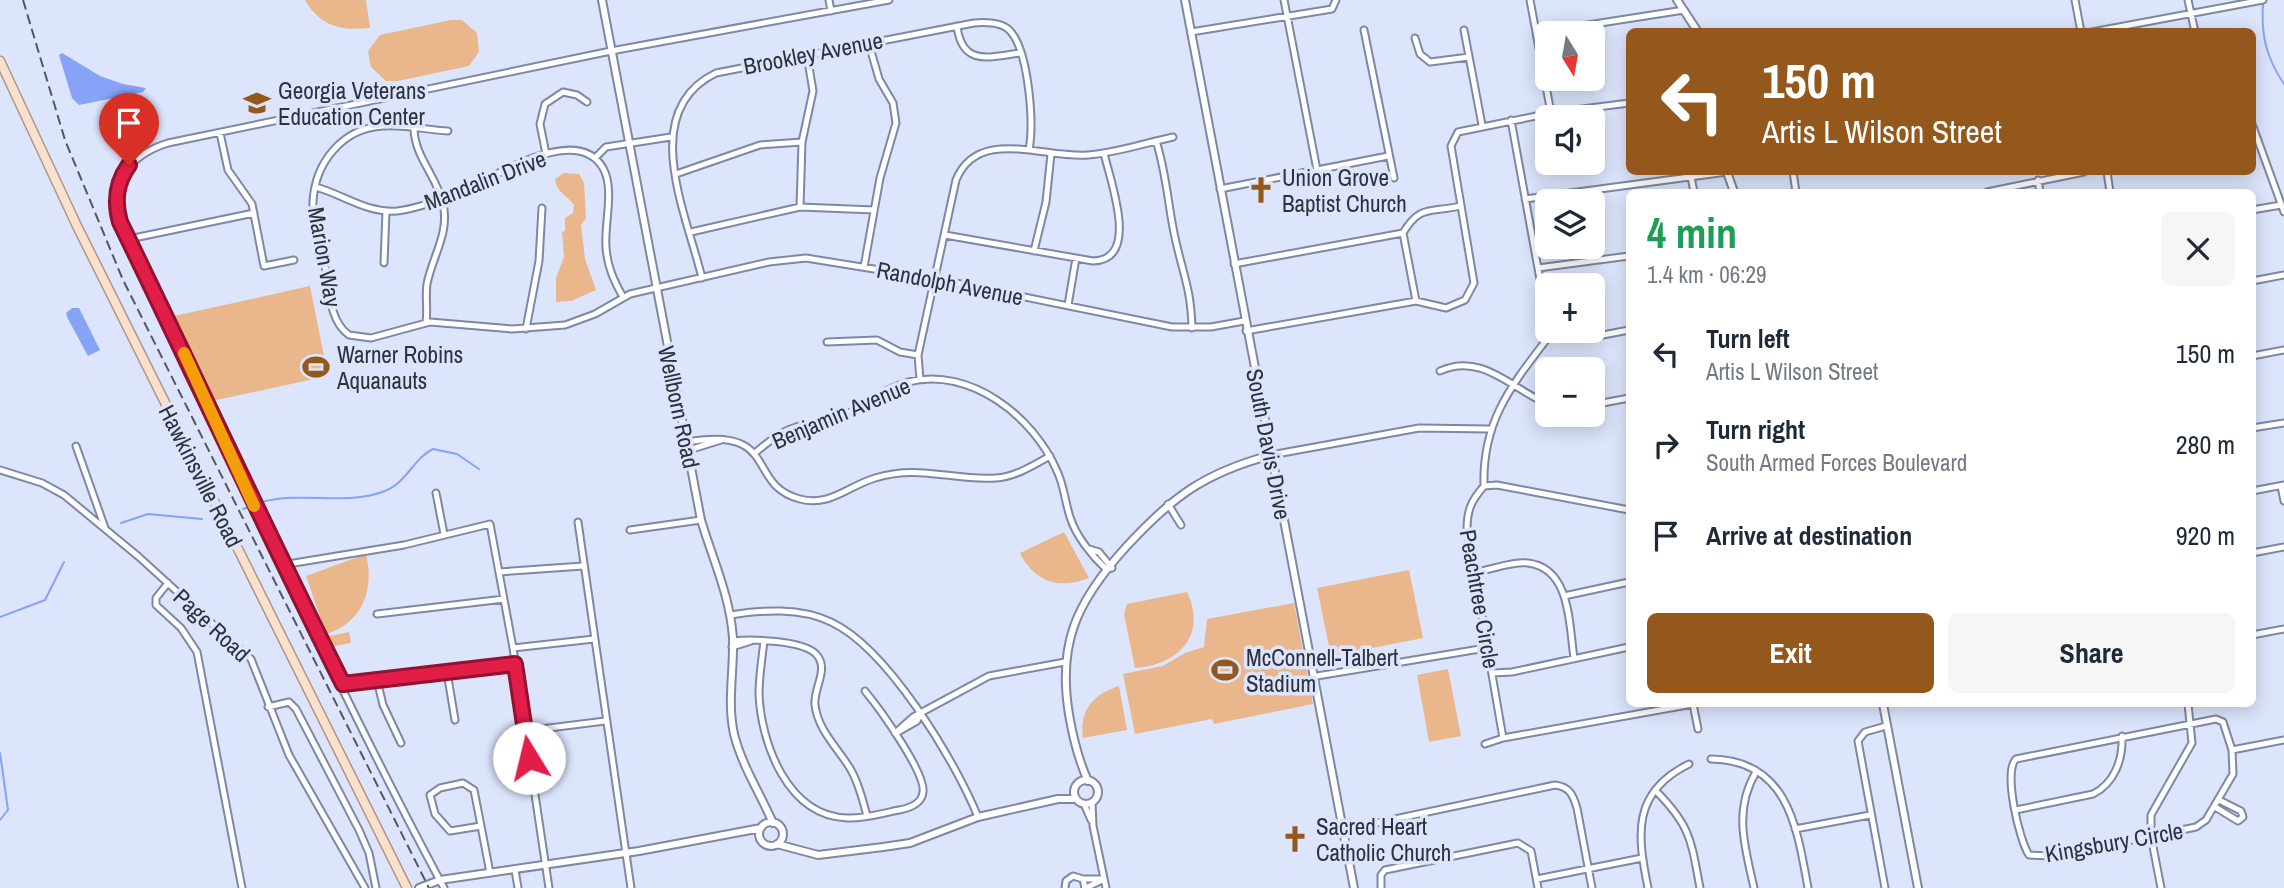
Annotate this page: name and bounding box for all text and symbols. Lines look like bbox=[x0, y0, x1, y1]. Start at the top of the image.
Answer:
north arrow bbox=[1535, 21, 1605, 91]
map controls bbox=[1535, 21, 1605, 427]
street label: Brookley Avenue bbox=[741, 24, 885, 82]
text: 150 m bbox=[1762, 47, 1876, 113]
icon: left bbox=[1647, 56, 1738, 147]
place label: Georgia Veterans Education Center bbox=[278, 75, 426, 132]
school or university icon: Georgia Veterans Education Center bbox=[242, 88, 272, 118]
pin bbox=[99, 93, 159, 165]
icon: arrive bbox=[110, 104, 148, 142]
button: sound bbox=[1535, 105, 1605, 175]
text: Artis L Wilson Street bbox=[1762, 110, 2002, 153]
street label: Mandalin Drive bbox=[420, 143, 550, 217]
place label: Union Grove Baptist Church bbox=[1282, 162, 1407, 219]
church icon: Union Grove Baptist Church bbox=[1246, 175, 1276, 205]
button: layers bbox=[1535, 189, 1605, 259]
street label: Marion Way bbox=[301, 205, 349, 310]
text: 4 min bbox=[1647, 205, 1737, 261]
button: close bbox=[2161, 212, 2235, 286]
street label: Randolph Avenue bbox=[874, 254, 1026, 312]
text: 1.4 km · 06:29 bbox=[1647, 259, 1767, 290]
button: + bbox=[1535, 273, 1605, 343]
text: Turn left bbox=[1706, 321, 1790, 356]
icon: left bbox=[1647, 335, 1685, 373]
text: 150 m bbox=[2176, 336, 2235, 371]
place label: Warner Robins Aquanauts bbox=[336, 339, 463, 396]
street label: Wellborn Road bbox=[651, 343, 707, 471]
sports icon: Warner Robins Aquanauts bbox=[301, 352, 331, 382]
text: Artis L Wilson Street bbox=[1706, 356, 1878, 387]
button: − bbox=[1535, 357, 1605, 427]
street label: South Davis Drive bbox=[1239, 366, 1299, 522]
street label: Benjamin Avenue bbox=[767, 370, 915, 456]
street label: Hawkinsville Road bbox=[152, 399, 250, 553]
text: Turn right bbox=[1706, 412, 1805, 447]
icon: right bbox=[1647, 426, 1685, 464]
text: 280 m bbox=[2176, 427, 2235, 462]
text: South Armed Forces Boulevard bbox=[1706, 447, 1967, 478]
icon: arrive bbox=[1647, 517, 1685, 555]
text: Arrive at destination bbox=[1706, 518, 1912, 553]
text: 920 m bbox=[2176, 518, 2235, 553]
street label: Peachtree Circle bbox=[1453, 527, 1507, 671]
street label: Page Road bbox=[167, 581, 257, 669]
button: Exit bbox=[1647, 613, 1934, 693]
button: Share bbox=[1948, 613, 2235, 693]
place label: McConnell-Talbert Stadium bbox=[1246, 642, 1398, 699]
sports icon: McConnell-Talbert Stadium bbox=[1210, 655, 1240, 685]
position arrow bbox=[492, 721, 566, 795]
place label: Sacred Heart Catholic Church bbox=[1316, 811, 1451, 868]
street label: Kingsbury Circle bbox=[2043, 815, 2185, 869]
church icon: Sacred Heart Catholic Church bbox=[1280, 824, 1310, 854]

